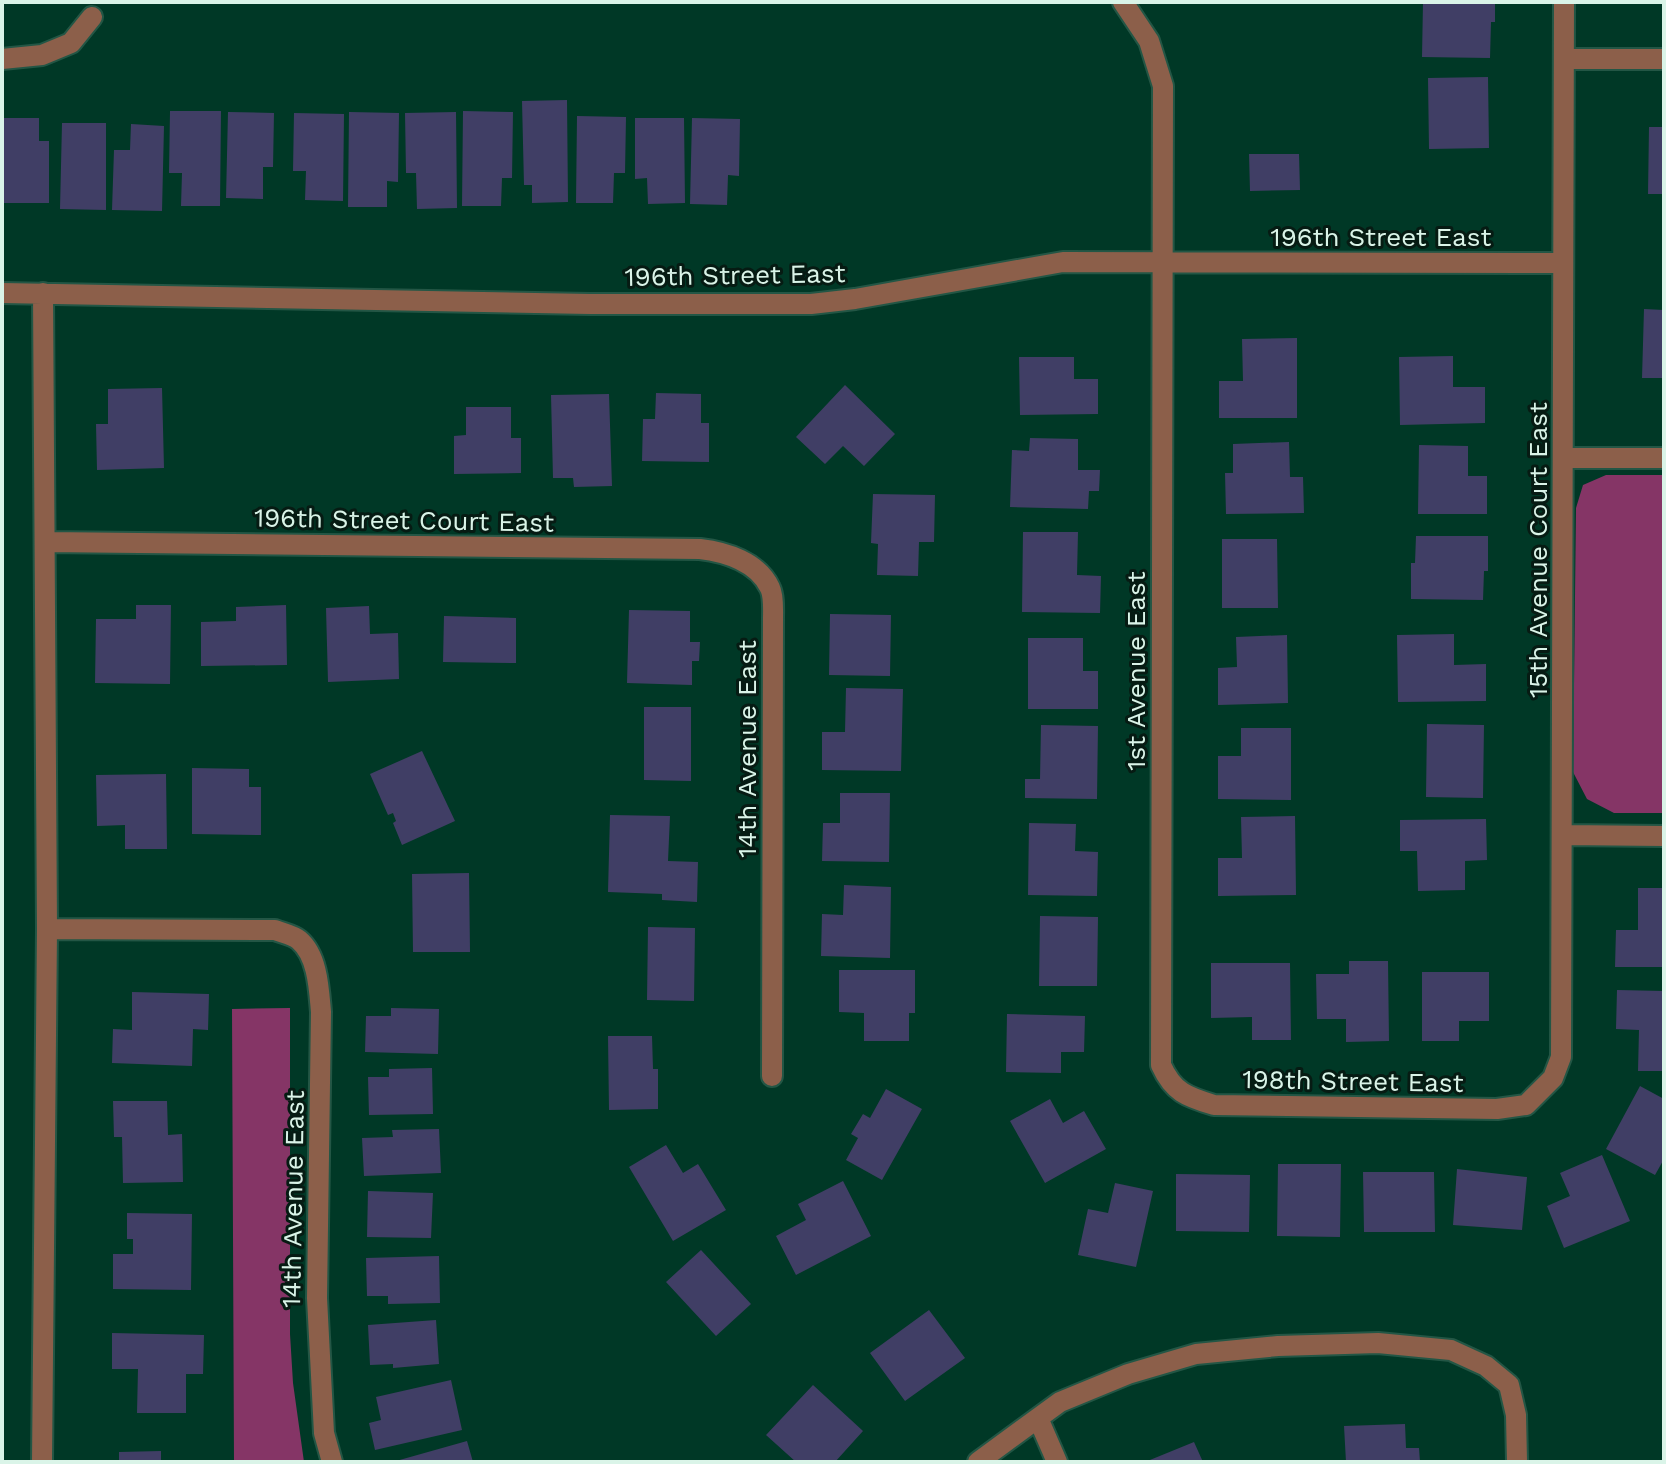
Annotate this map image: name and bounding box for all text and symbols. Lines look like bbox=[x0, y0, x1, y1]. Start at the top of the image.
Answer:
street label: 196th Street East bbox=[1271, 222, 1492, 252]
street label: 196th Street East bbox=[624, 258, 846, 292]
street label: 15th Avenue Court East bbox=[1523, 402, 1553, 698]
street label: 196th Street Court East bbox=[254, 502, 554, 538]
street label: 1st Avenue East bbox=[1121, 571, 1151, 771]
street label: 14th Avenue East bbox=[732, 640, 762, 858]
street label: 198th Street East bbox=[1242, 1064, 1464, 1098]
street label: 14th Avenue East bbox=[276, 1090, 310, 1308]

